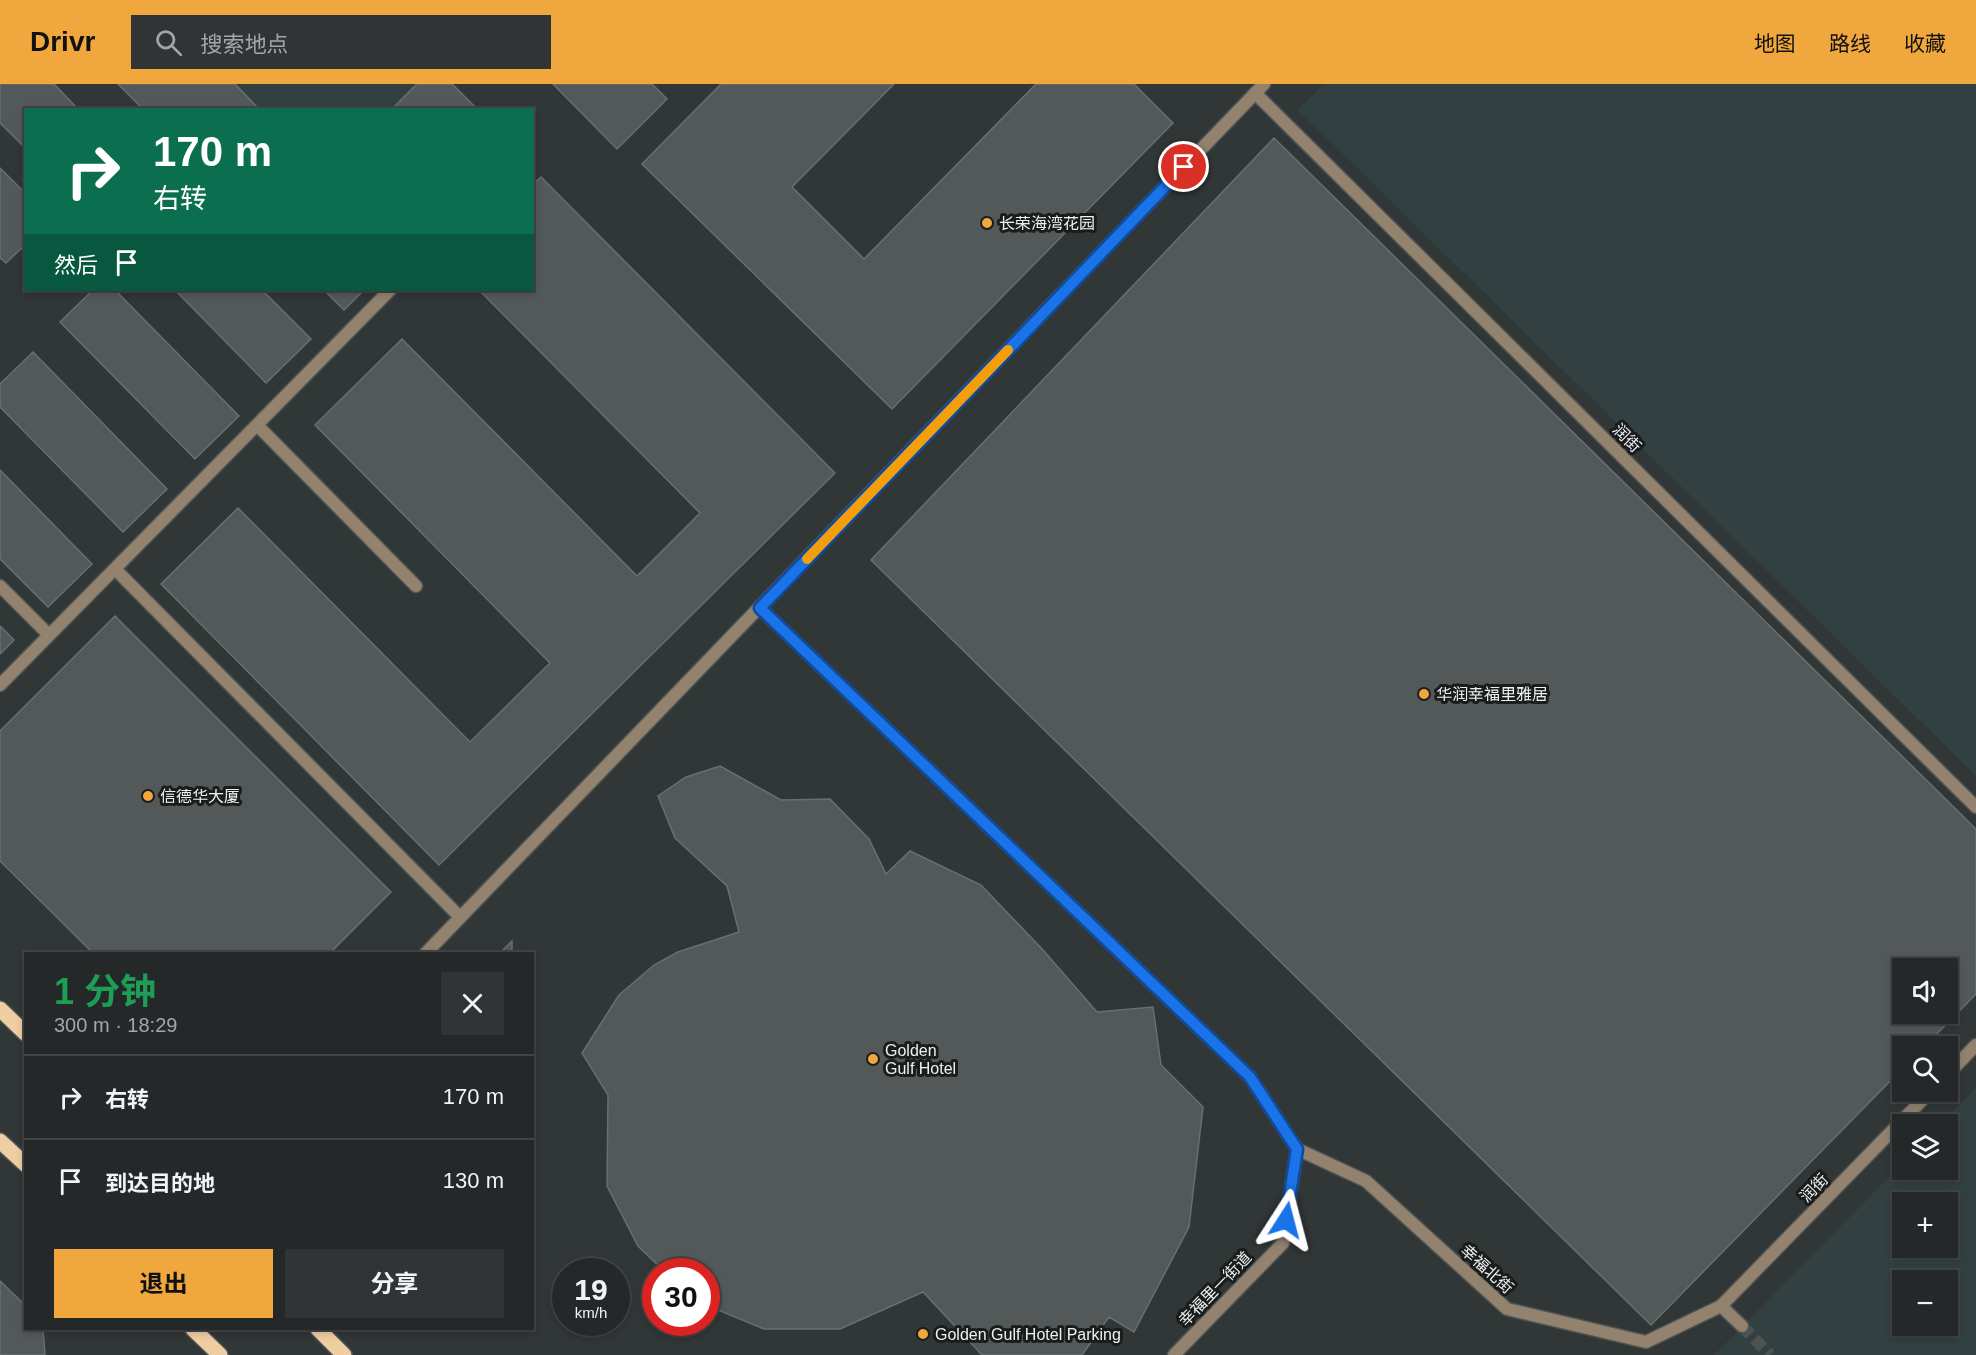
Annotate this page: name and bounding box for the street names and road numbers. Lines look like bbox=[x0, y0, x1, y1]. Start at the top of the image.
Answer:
street label: 润街 bbox=[1610, 421, 1644, 455]
street label: 润街 bbox=[1797, 1171, 1831, 1205]
street label: 幸福北街 bbox=[1458, 1241, 1516, 1297]
street label: 幸福里一街道 bbox=[1176, 1249, 1254, 1329]

